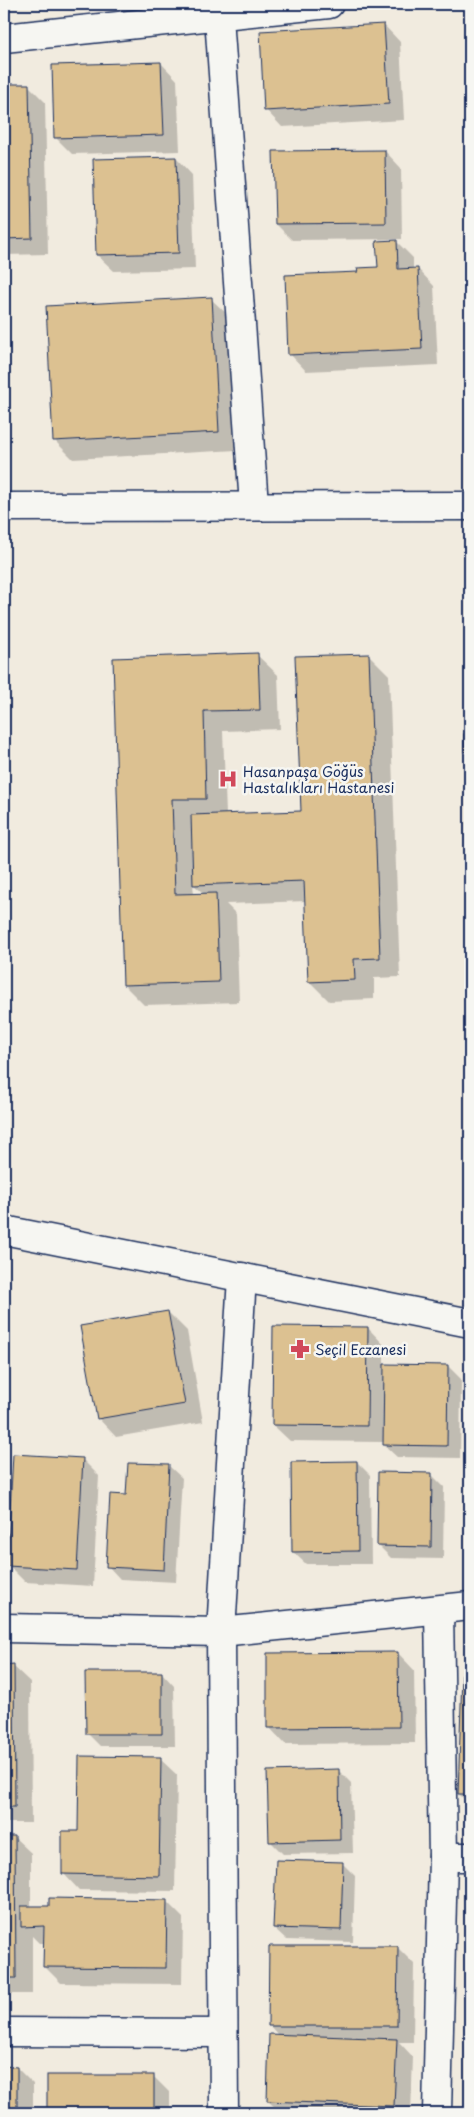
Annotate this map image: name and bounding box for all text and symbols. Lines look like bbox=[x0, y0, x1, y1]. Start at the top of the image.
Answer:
place label: Hasanpaşa Göğüs Hastalıkları Hastanesi bbox=[243, 761, 394, 798]
hospital icon: Hasanpaşa Göğüs Hastalıkları Hastanesi bbox=[217, 768, 239, 790]
pharmacy icon: Seçil Eczanesi bbox=[289, 1338, 311, 1360]
place label: Seçil Eczanesi bbox=[315, 1339, 407, 1360]

